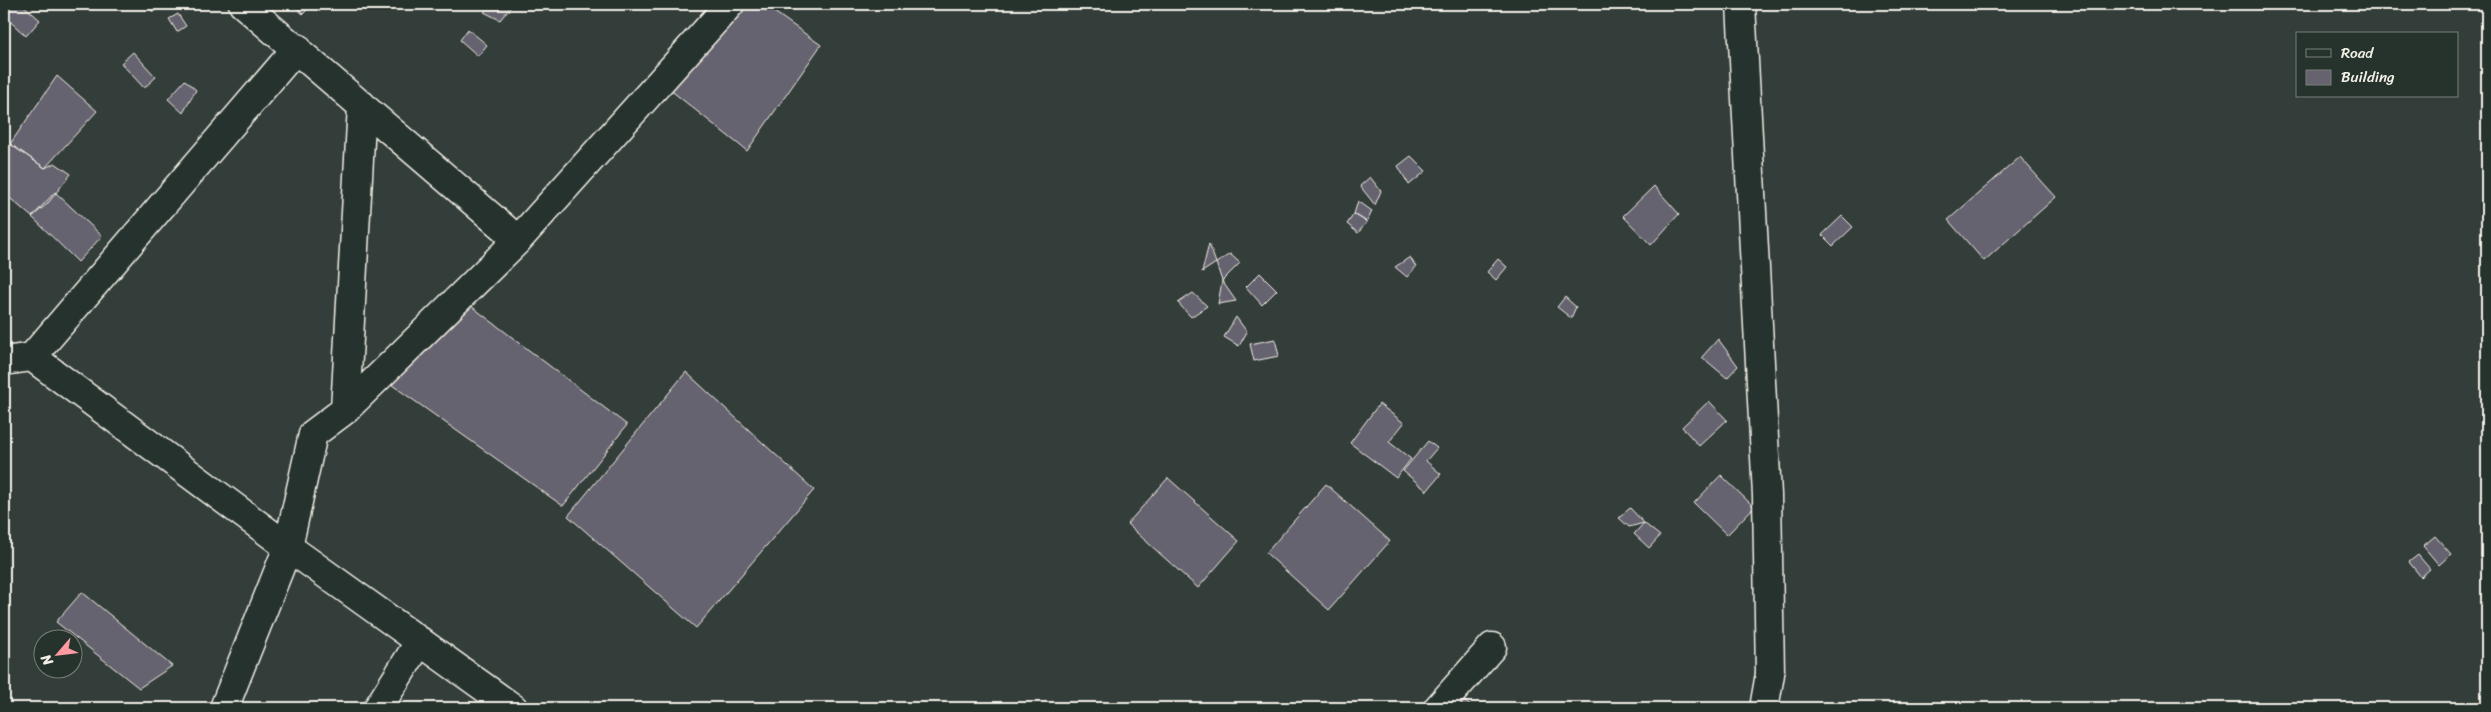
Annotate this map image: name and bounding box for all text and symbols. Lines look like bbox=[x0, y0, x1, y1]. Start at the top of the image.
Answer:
legend bbox=[2296, 32, 2458, 98]
text: Road bbox=[2341, 40, 2374, 66]
text: Building bbox=[2341, 64, 2395, 90]
north arrow bbox=[32, 630, 82, 680]
text: N bbox=[34, 649, 61, 671]

